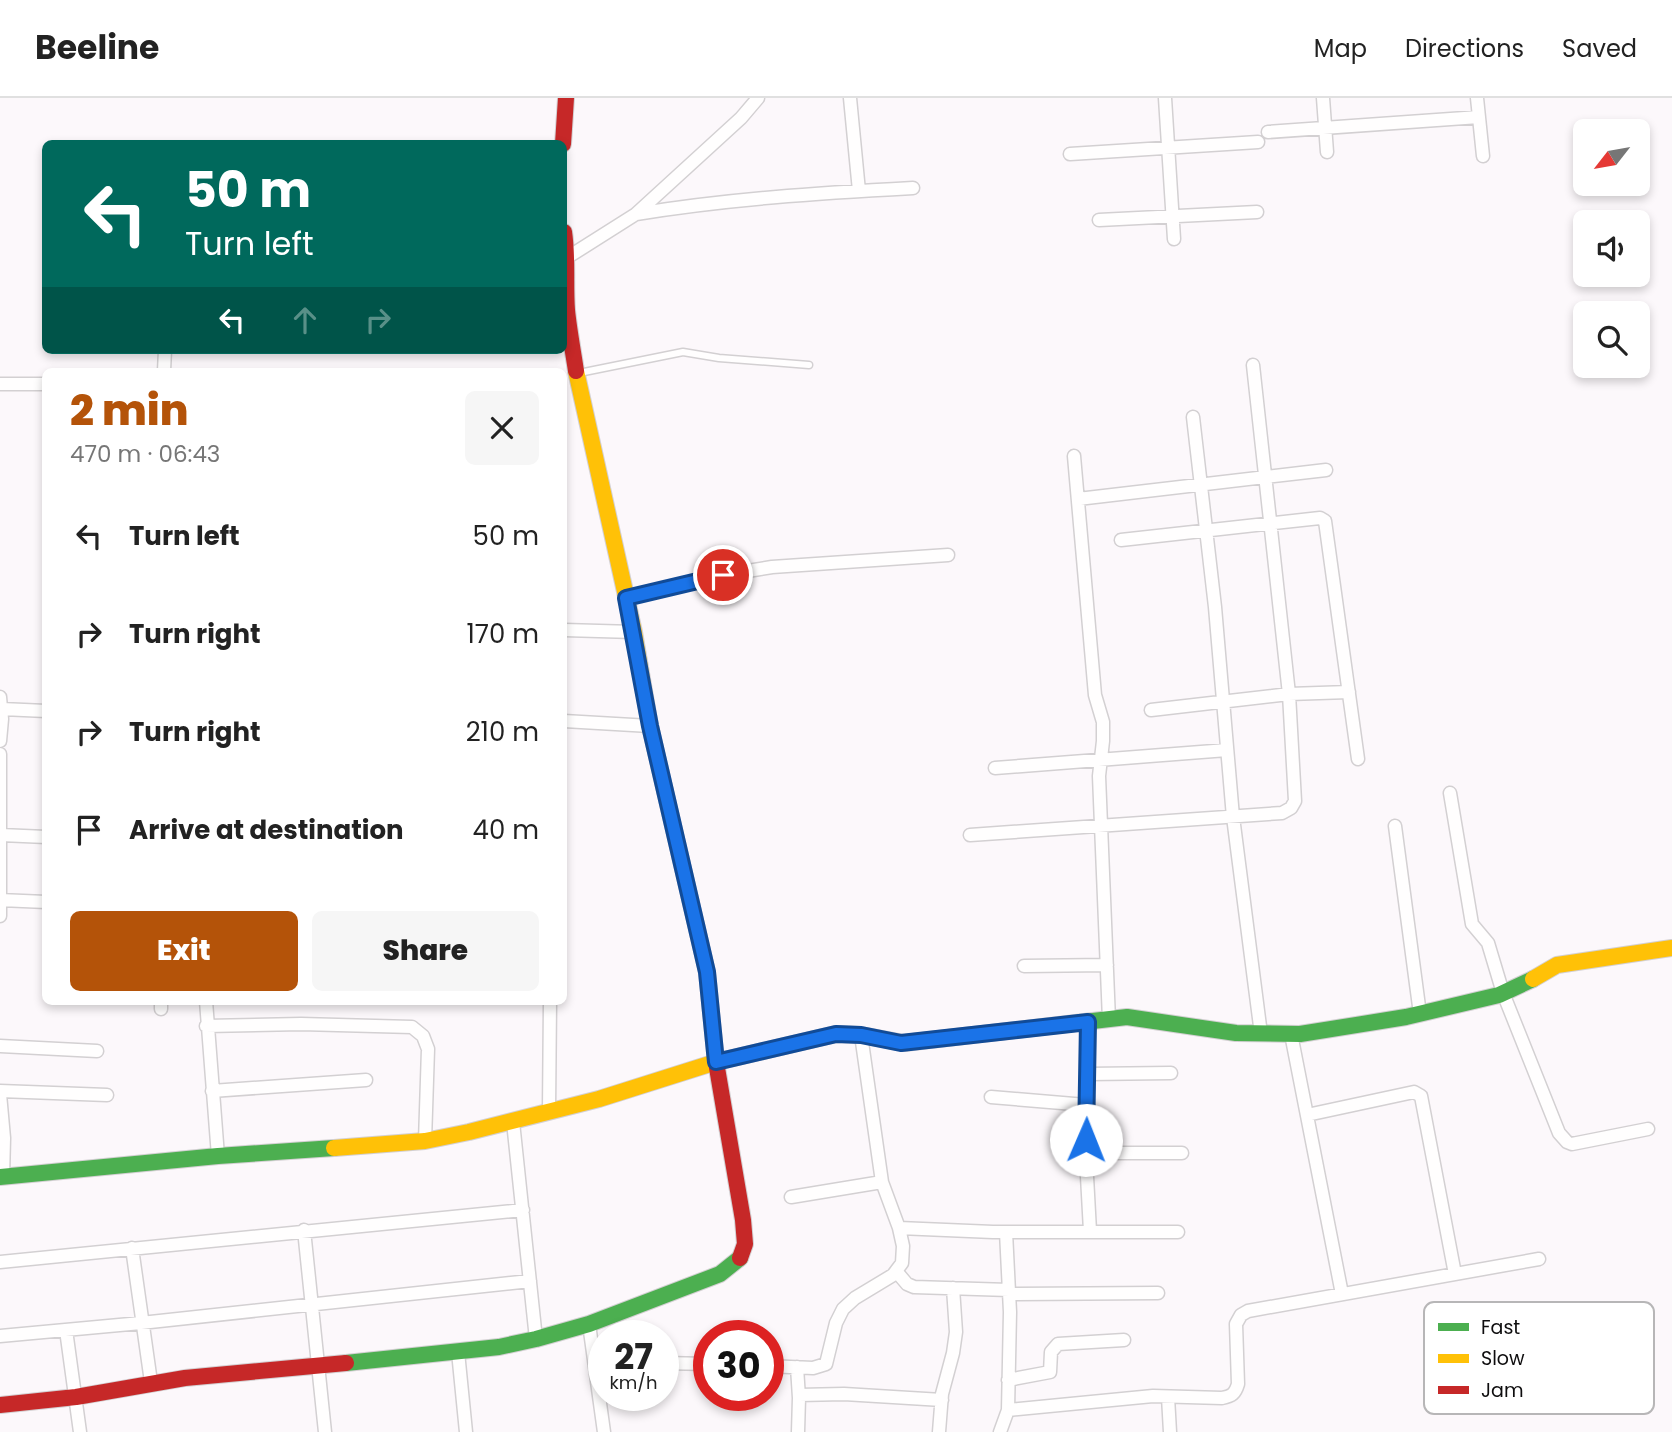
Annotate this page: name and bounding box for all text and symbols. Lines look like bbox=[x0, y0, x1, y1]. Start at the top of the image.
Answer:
text: Beeline bbox=[35, 24, 159, 71]
text: Map bbox=[1314, 32, 1367, 65]
text: Directions bbox=[1405, 32, 1524, 65]
text: Saved bbox=[1562, 32, 1637, 65]
north arrow bbox=[1573, 119, 1650, 196]
map controls bbox=[1573, 119, 1650, 378]
text: 50 m bbox=[185, 156, 311, 224]
icon: left bbox=[70, 168, 161, 259]
button: sound bbox=[1573, 210, 1650, 287]
text: Turn left bbox=[185, 221, 314, 266]
icon: left bbox=[213, 301, 251, 339]
icon: ahead bbox=[286, 301, 324, 339]
icon: right bbox=[359, 301, 397, 339]
button: search bbox=[1573, 301, 1650, 378]
text: 2 min bbox=[70, 381, 188, 440]
button: close bbox=[465, 391, 539, 465]
text: 470 m · 06:43 bbox=[70, 438, 220, 470]
icon: left bbox=[70, 517, 108, 555]
text: Turn left bbox=[129, 518, 240, 554]
text: 50 m bbox=[473, 518, 539, 554]
pin bbox=[693, 545, 753, 605]
icon: arrive bbox=[704, 556, 742, 594]
icon: right bbox=[70, 615, 108, 653]
text: Turn right bbox=[129, 616, 261, 652]
text: 170 m bbox=[466, 616, 539, 652]
icon: right bbox=[70, 713, 108, 751]
text: Turn right bbox=[129, 714, 261, 750]
text: 210 m bbox=[466, 714, 539, 750]
icon: arrive bbox=[70, 811, 108, 849]
text: Arrive at destination bbox=[129, 812, 404, 848]
text: 40 m bbox=[473, 812, 539, 848]
button: Exit bbox=[70, 911, 298, 991]
button: Share bbox=[312, 911, 539, 991]
position arrow bbox=[1049, 1103, 1123, 1177]
legend bbox=[1424, 1302, 1654, 1414]
text: Fast bbox=[1481, 1314, 1520, 1341]
speed limit sign: 30 bbox=[693, 1320, 784, 1411]
text: 27 bbox=[614, 1332, 653, 1381]
text: Slow bbox=[1481, 1345, 1525, 1372]
text: km/h bbox=[610, 1370, 657, 1395]
text: Jam bbox=[1481, 1377, 1523, 1404]

